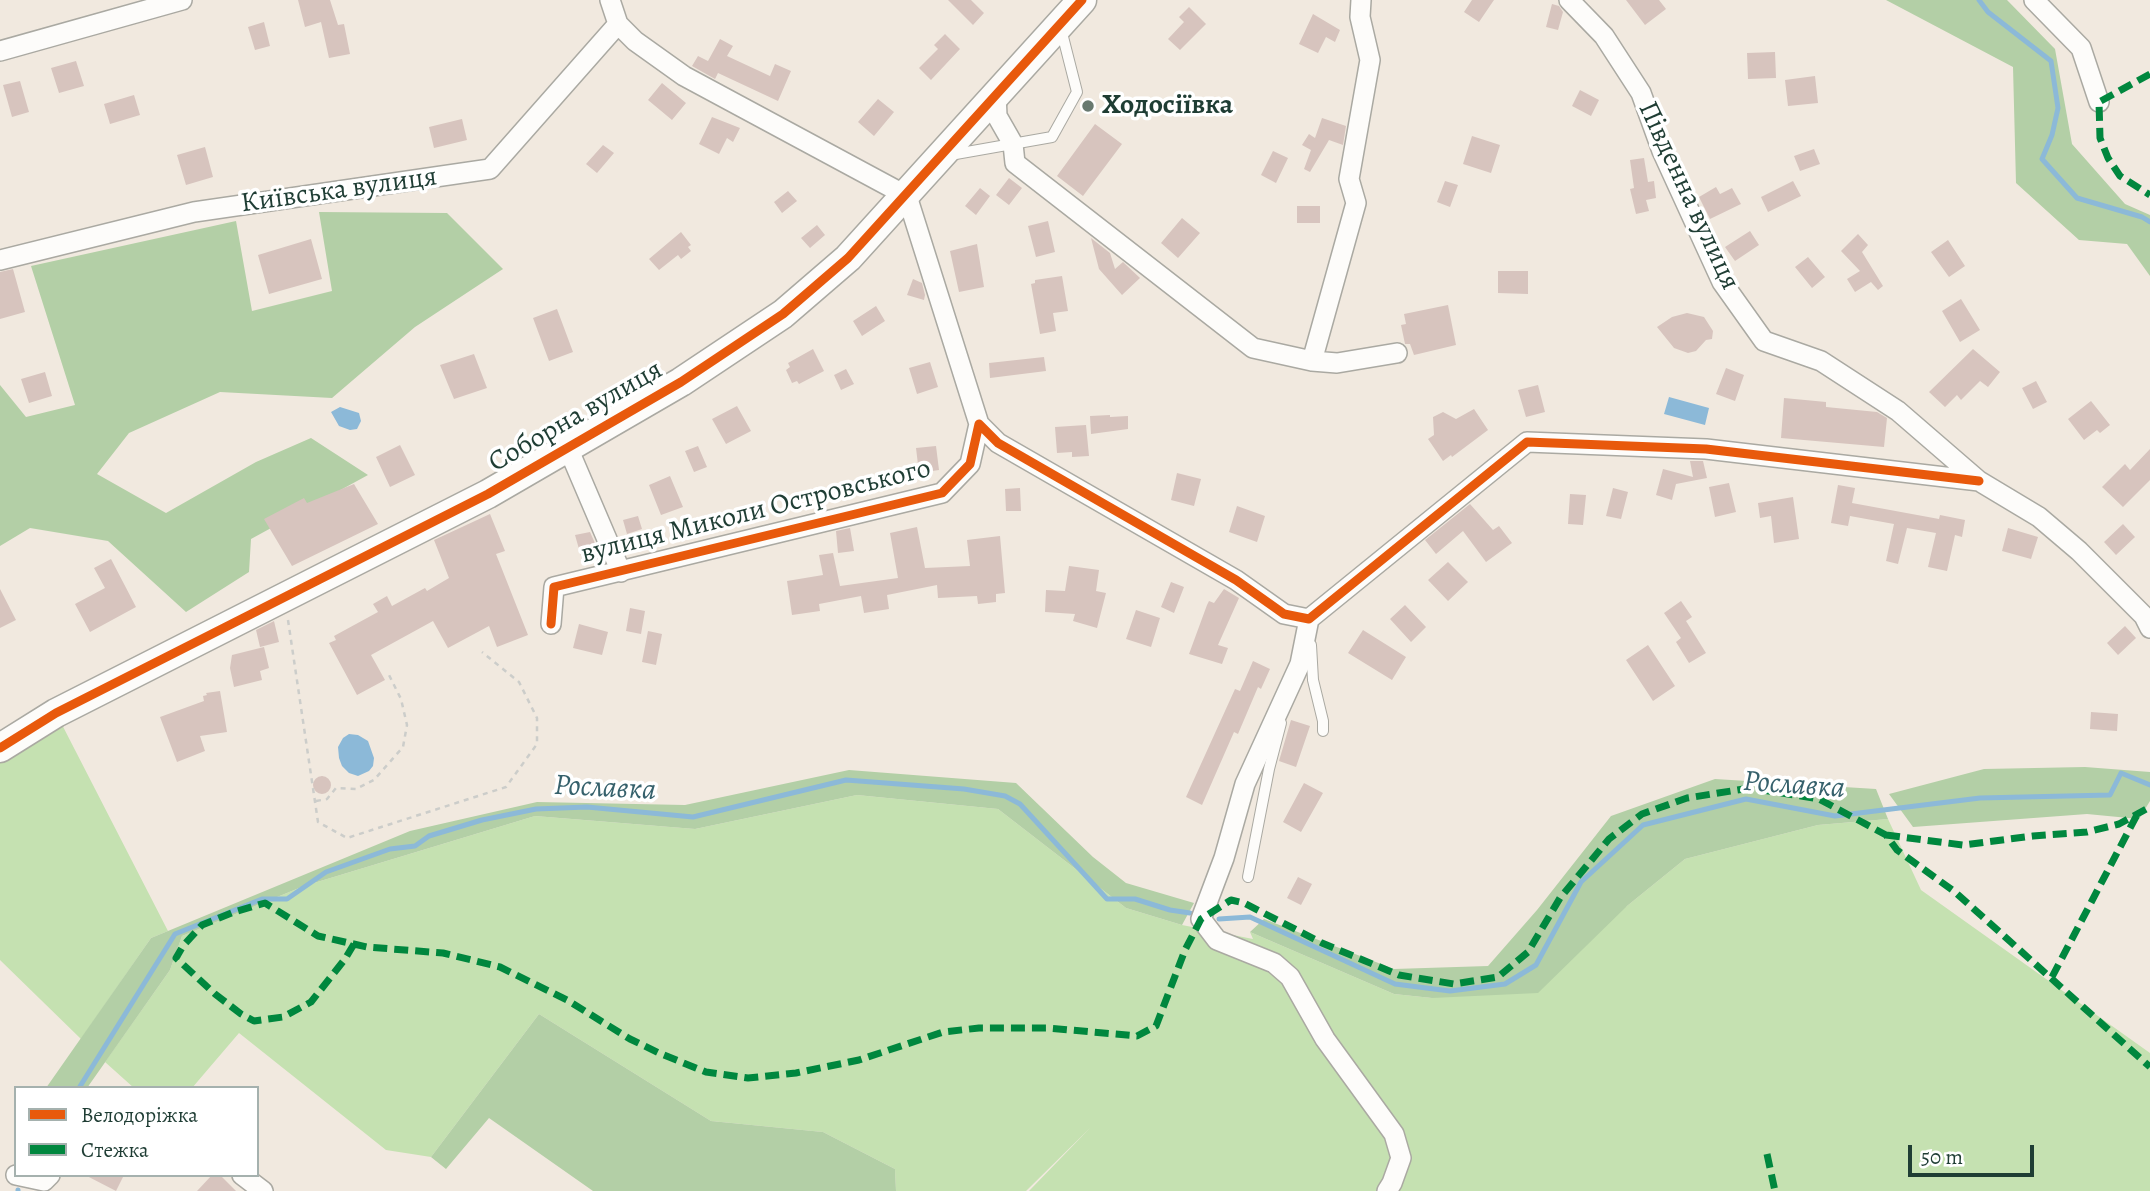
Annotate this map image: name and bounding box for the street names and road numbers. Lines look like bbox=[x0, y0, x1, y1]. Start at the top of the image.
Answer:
street label: Південна вулиця bbox=[1630, 97, 1746, 295]
street label: Київська вулиця bbox=[239, 161, 439, 221]
street label: Соборна вулиця bbox=[483, 354, 669, 480]
street label: вулиця Миколи Островського bbox=[578, 452, 934, 572]

